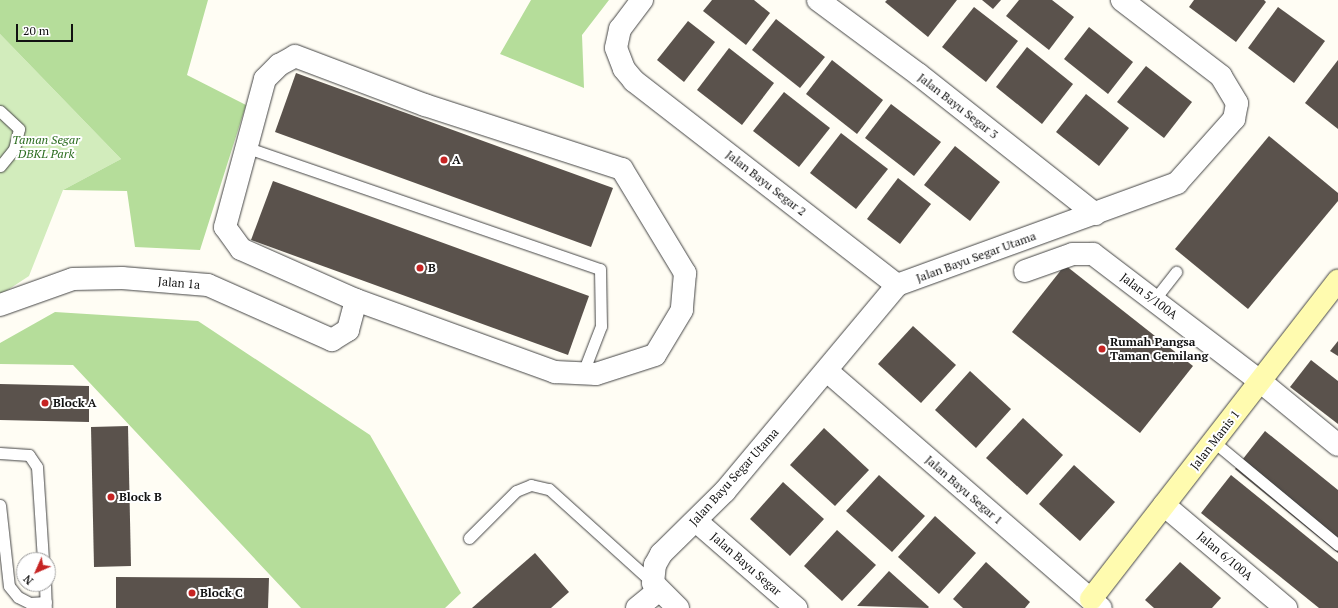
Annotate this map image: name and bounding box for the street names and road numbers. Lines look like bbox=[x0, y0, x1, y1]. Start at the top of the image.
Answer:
street label: Jalan Bayu Segar 3 bbox=[915, 70, 1001, 142]
street label: Jalan Bayu Segar 2 bbox=[723, 147, 809, 219]
street label: Jalan Bayu Segar Utama bbox=[914, 229, 1038, 285]
street label: Jalan 5/100A bbox=[1118, 270, 1180, 322]
street label: Jalan 1a bbox=[157, 274, 201, 292]
street label: Jalan Manis 1 bbox=[1187, 407, 1243, 473]
street label: Jalan Bayu Segar Utama bbox=[686, 425, 782, 529]
street label: Jalan Bayu Segar 1 bbox=[922, 452, 1006, 528]
street label: Jalan Bayu Segar bbox=[708, 529, 784, 599]
street label: Jalan 6/100A bbox=[1194, 529, 1256, 583]

